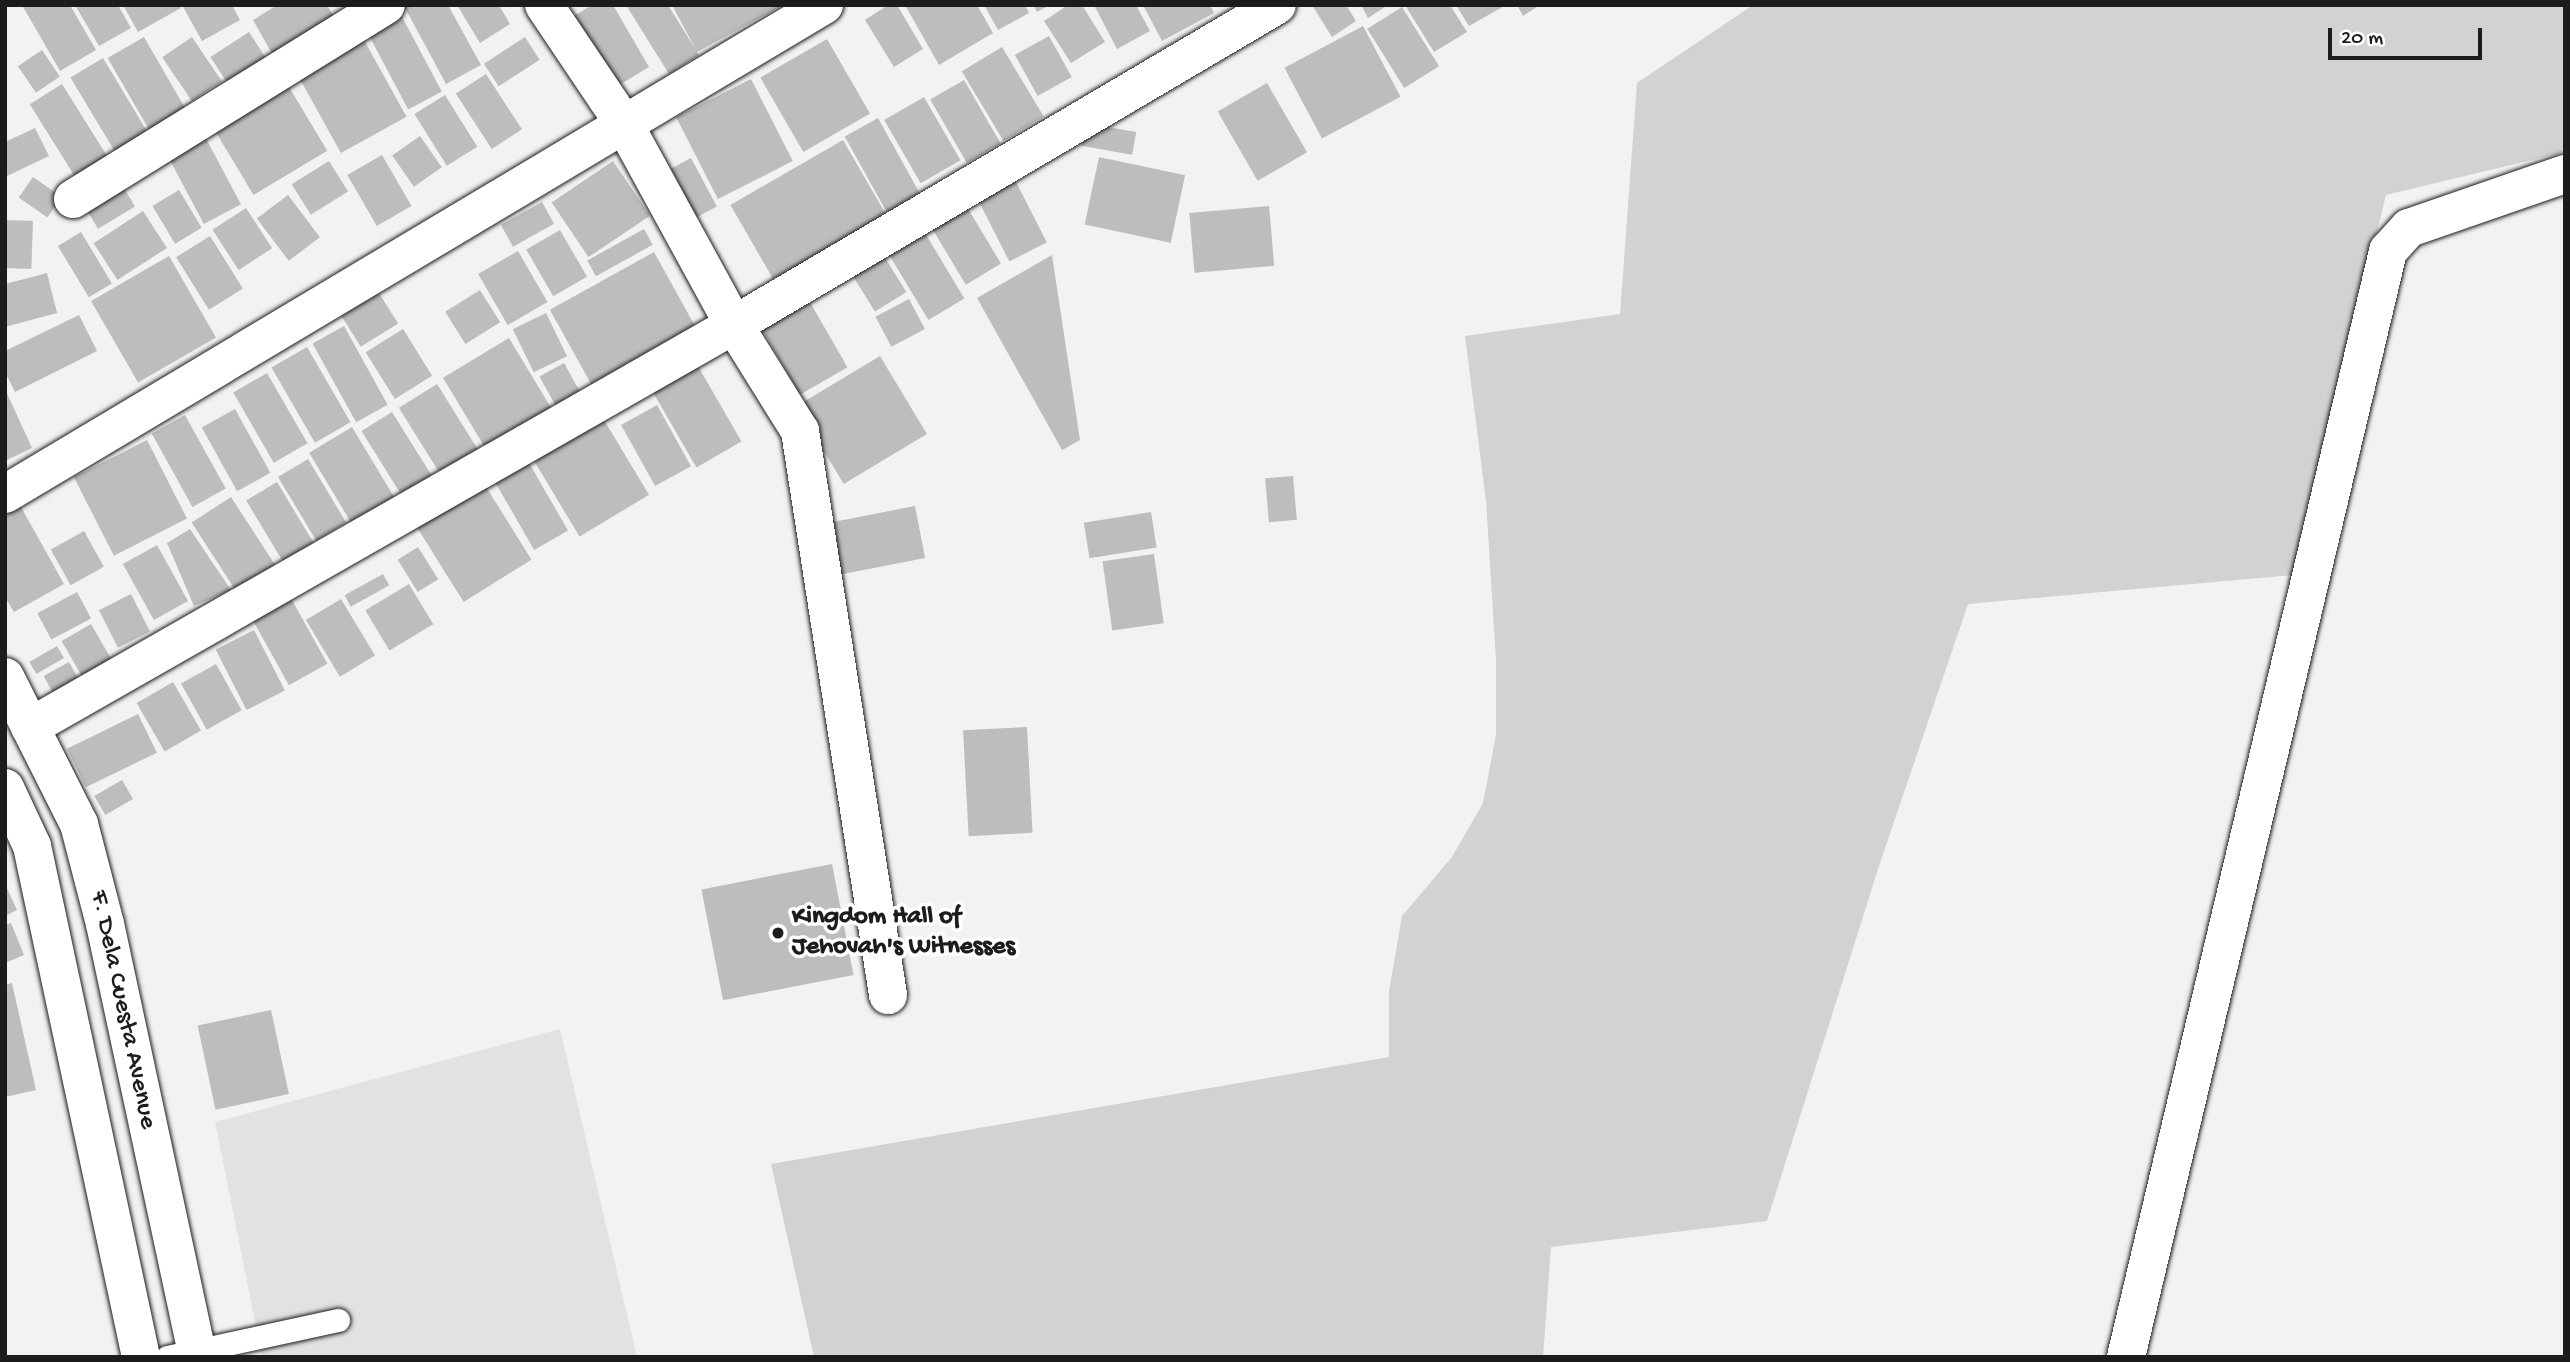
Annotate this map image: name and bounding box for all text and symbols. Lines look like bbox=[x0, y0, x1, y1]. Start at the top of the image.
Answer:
scale bar bbox=[2332, 14, 2486, 58]
text: 20 m bbox=[2341, 27, 2383, 52]
street label: F. Dela Cuesta Avenue bbox=[81, 888, 163, 1132]
place label: Kingdom Hall of Jehovah's Witnesses bbox=[792, 902, 1015, 964]
marker: Kingdom Hall of Jehovah's Witnesses bbox=[770, 925, 786, 941]

